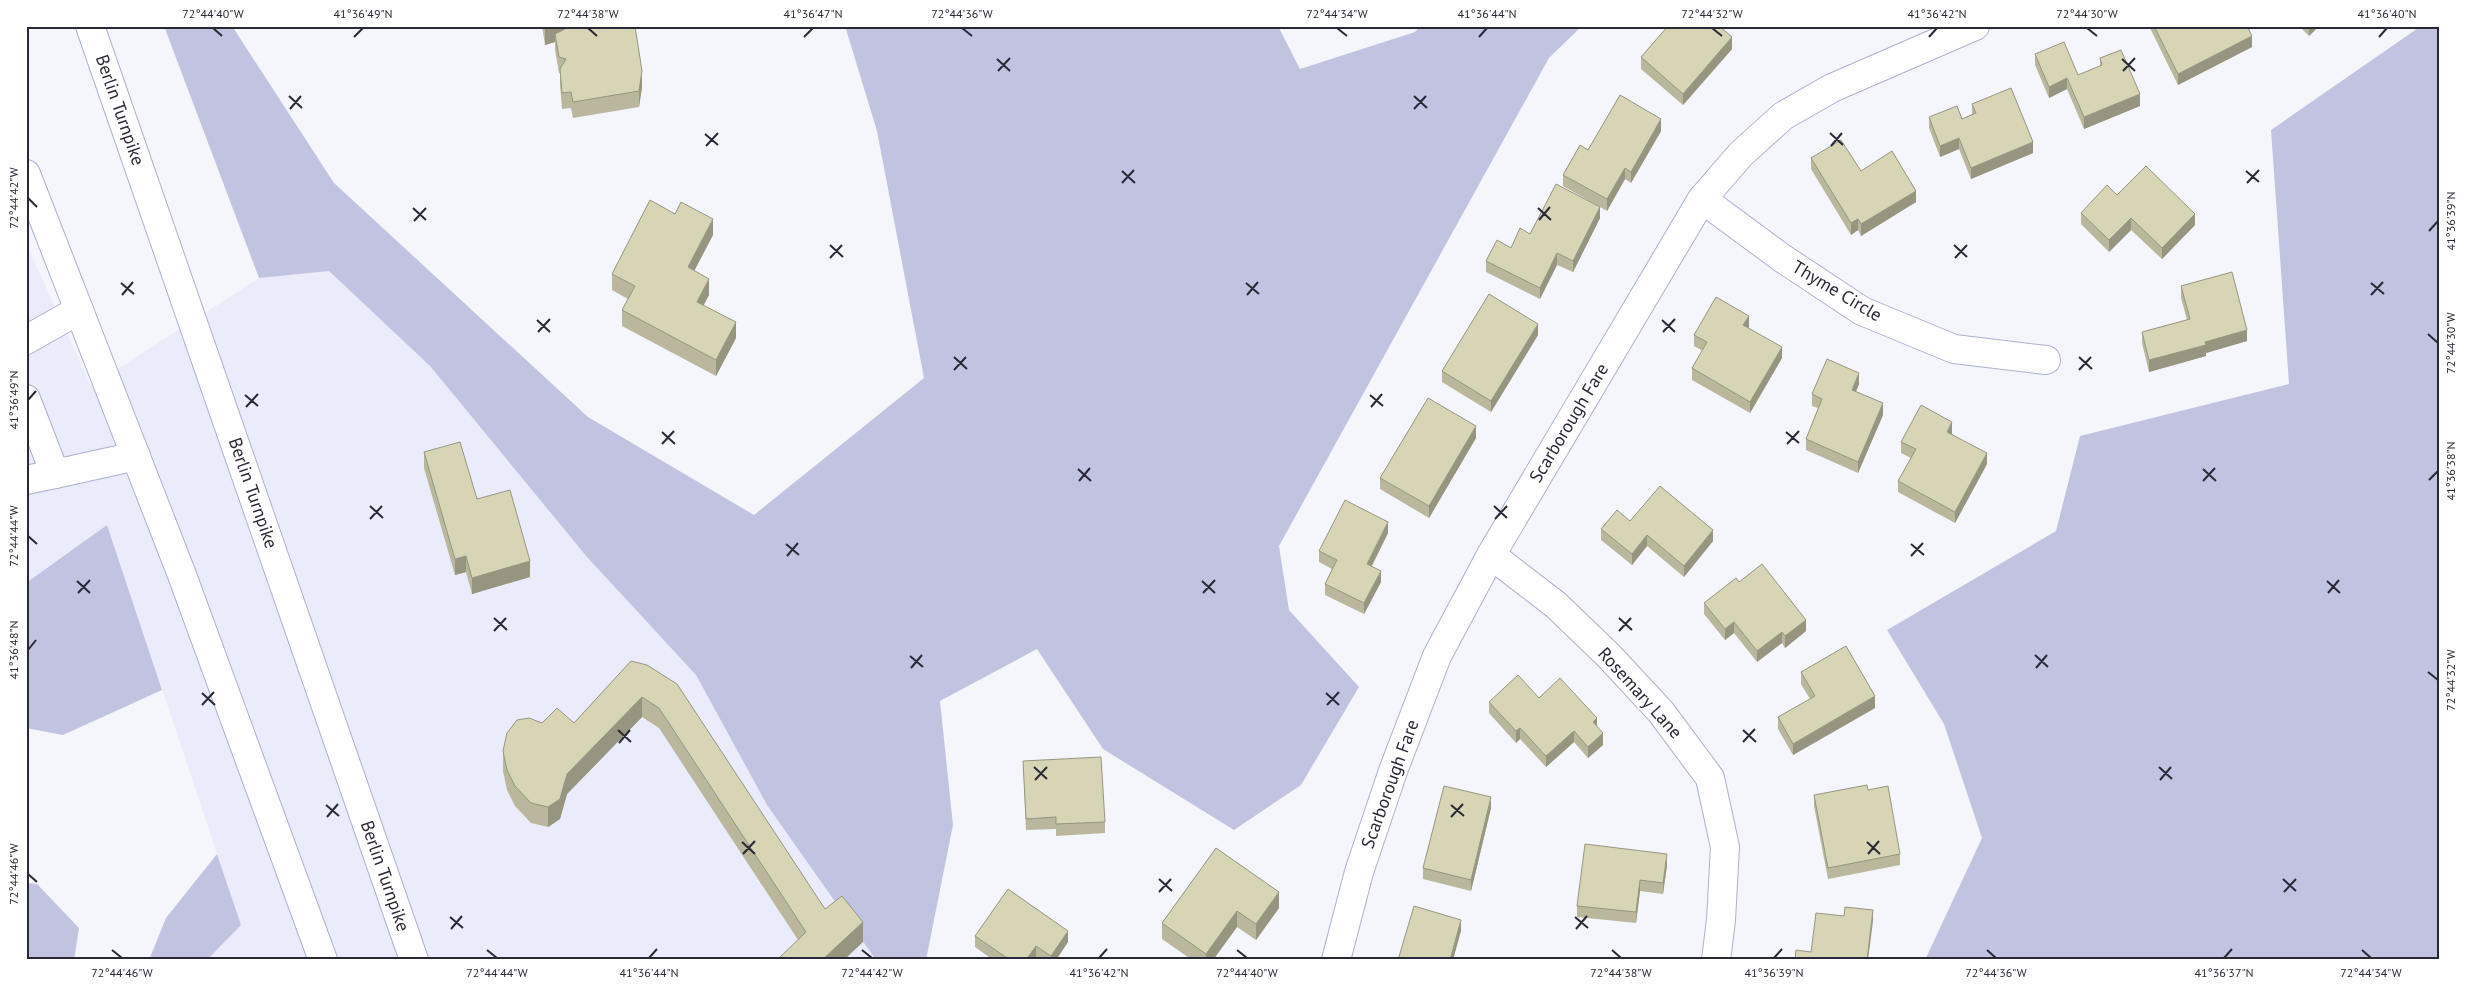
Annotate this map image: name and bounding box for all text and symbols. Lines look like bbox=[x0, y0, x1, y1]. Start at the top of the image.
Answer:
text: 72°44'40"W bbox=[182, 6, 244, 21]
text: 41°36'49"N bbox=[333, 6, 393, 21]
text: 72°44'38"W bbox=[557, 6, 619, 21]
text: 41°36'47"N bbox=[783, 6, 843, 21]
text: 72°44'36"W bbox=[931, 6, 993, 21]
text: 72°44'34"W bbox=[1306, 6, 1368, 21]
text: 41°36'44"N bbox=[1457, 6, 1517, 21]
text: 72°44'32"W bbox=[1681, 6, 1743, 21]
text: 41°36'42"N bbox=[1907, 6, 1967, 21]
text: 72°44'30"W bbox=[2056, 6, 2118, 21]
text: 41°36'40"N bbox=[2357, 6, 2417, 21]
street label: Berlin Turnpike bbox=[91, 51, 150, 168]
text: 72°44'42"W bbox=[6, 167, 21, 229]
text: 41°36'39"N bbox=[2443, 191, 2458, 251]
street label: Thyme Circle bbox=[1788, 255, 1886, 326]
text: 72°44'30"W bbox=[2443, 312, 2458, 374]
street label: Scarborough Fare bbox=[1524, 359, 1613, 487]
text: 41°36'49"N bbox=[6, 370, 21, 430]
street label: Berlin Turnpike bbox=[224, 434, 283, 551]
text: 41°36'38"N bbox=[2443, 441, 2458, 501]
text: 72°44'44"W bbox=[6, 505, 21, 567]
text: 41°36'48"N bbox=[6, 620, 21, 680]
street label: Rosemary Lane bbox=[1593, 642, 1687, 743]
text: 72°44'32"W bbox=[2443, 649, 2458, 711]
street label: Scarborough Fare bbox=[1356, 716, 1423, 851]
street label: Berlin Turnpike bbox=[356, 817, 415, 934]
text: 72°44'46"W bbox=[6, 843, 21, 905]
text: 72°44'46"W bbox=[91, 965, 153, 980]
text: 72°44'44"W bbox=[466, 965, 528, 980]
text: 41°36'44"N bbox=[619, 965, 679, 980]
text: 72°44'42"W bbox=[841, 965, 903, 980]
text: 41°36'42"N bbox=[1069, 965, 1129, 980]
text: 72°44'40"W bbox=[1216, 965, 1278, 980]
text: 72°44'38"W bbox=[1590, 965, 1652, 980]
text: 41°36'39"N bbox=[1744, 965, 1804, 980]
text: 72°44'36"W bbox=[1965, 965, 2027, 980]
text: 41°36'37"N bbox=[2194, 965, 2254, 980]
text: 72°44'34"W bbox=[2340, 965, 2402, 980]

